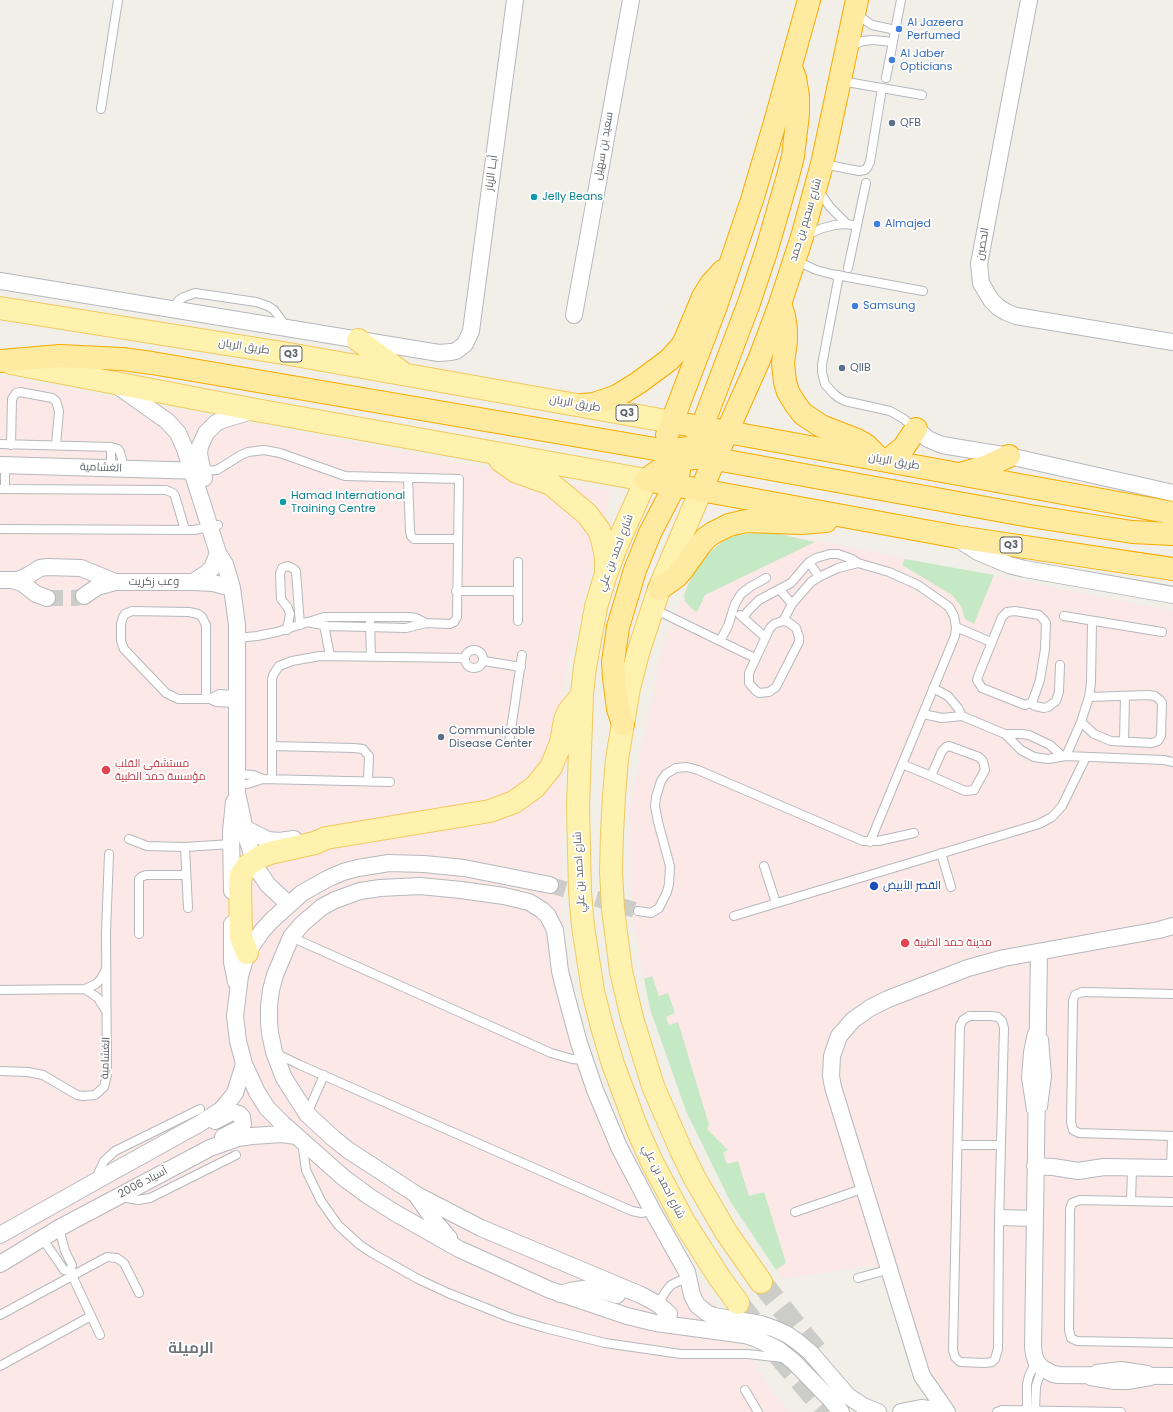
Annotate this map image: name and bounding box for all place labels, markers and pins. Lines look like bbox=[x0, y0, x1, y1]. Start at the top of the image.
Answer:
place label: Al Jazeera Perfumed bbox=[907, 16, 964, 42]
marker: Al Jazeera Perfumed bbox=[894, 24, 904, 34]
place label: Al Jaber Opticians bbox=[900, 47, 952, 73]
marker: Al Jaber Opticians bbox=[887, 55, 897, 65]
place label: QFB bbox=[900, 116, 921, 130]
marker: QFB bbox=[887, 118, 897, 128]
place label: Jelly Beans bbox=[542, 190, 603, 204]
marker: Jelly Beans bbox=[529, 192, 539, 202]
place label: Almajed bbox=[885, 217, 931, 231]
marker: Almajed bbox=[872, 219, 882, 229]
place label: Samsung bbox=[863, 299, 915, 313]
marker: Samsung bbox=[850, 301, 860, 311]
place label: QIIB bbox=[850, 361, 871, 375]
marker: QIIB bbox=[837, 363, 847, 373]
place label: Hamad International Training Centre bbox=[291, 489, 405, 515]
marker: Hamad International Training Centre bbox=[278, 497, 288, 507]
place label: Communicable Disease Center bbox=[449, 724, 535, 750]
marker: Communicable Disease Center bbox=[436, 732, 446, 742]
place label: مستشفى القلب مؤسسة حمد الطبية bbox=[115, 757, 206, 783]
marker: مستشفى القلب مؤسسة حمد الطبية bbox=[100, 764, 112, 776]
place label: القصر الأبيض bbox=[883, 879, 941, 893]
marker: القصر الأبيض bbox=[868, 880, 880, 892]
place label: مدينة حمد الطبية bbox=[914, 936, 992, 950]
marker: مدينة حمد الطبية bbox=[899, 937, 911, 949]

